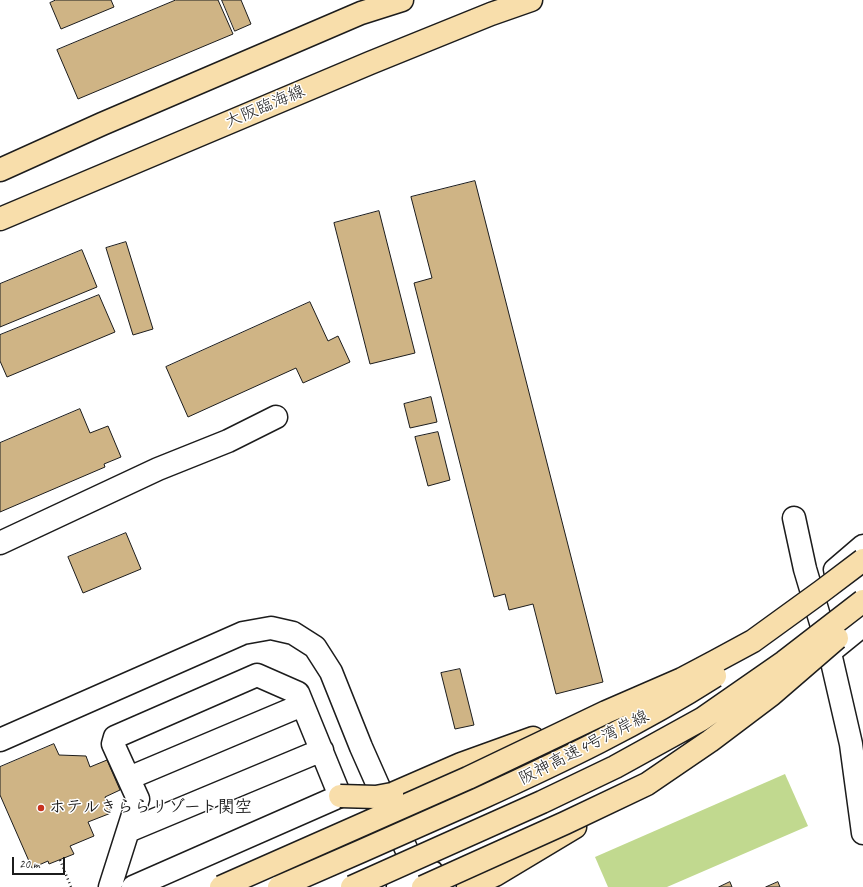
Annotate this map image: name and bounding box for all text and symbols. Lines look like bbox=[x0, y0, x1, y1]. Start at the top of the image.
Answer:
street label: 大阪臨海線 bbox=[222, 81, 308, 133]
street label: 阪神高速4号湾岸線 bbox=[515, 706, 653, 790]
place label: ホテルきららリゾート関空 bbox=[49, 798, 252, 818]
marker: ホテルきららリゾート関空 bbox=[36, 803, 46, 813]
scale bar bbox=[14, 849, 67, 875]
text: 20 m bbox=[19, 856, 39, 872]

